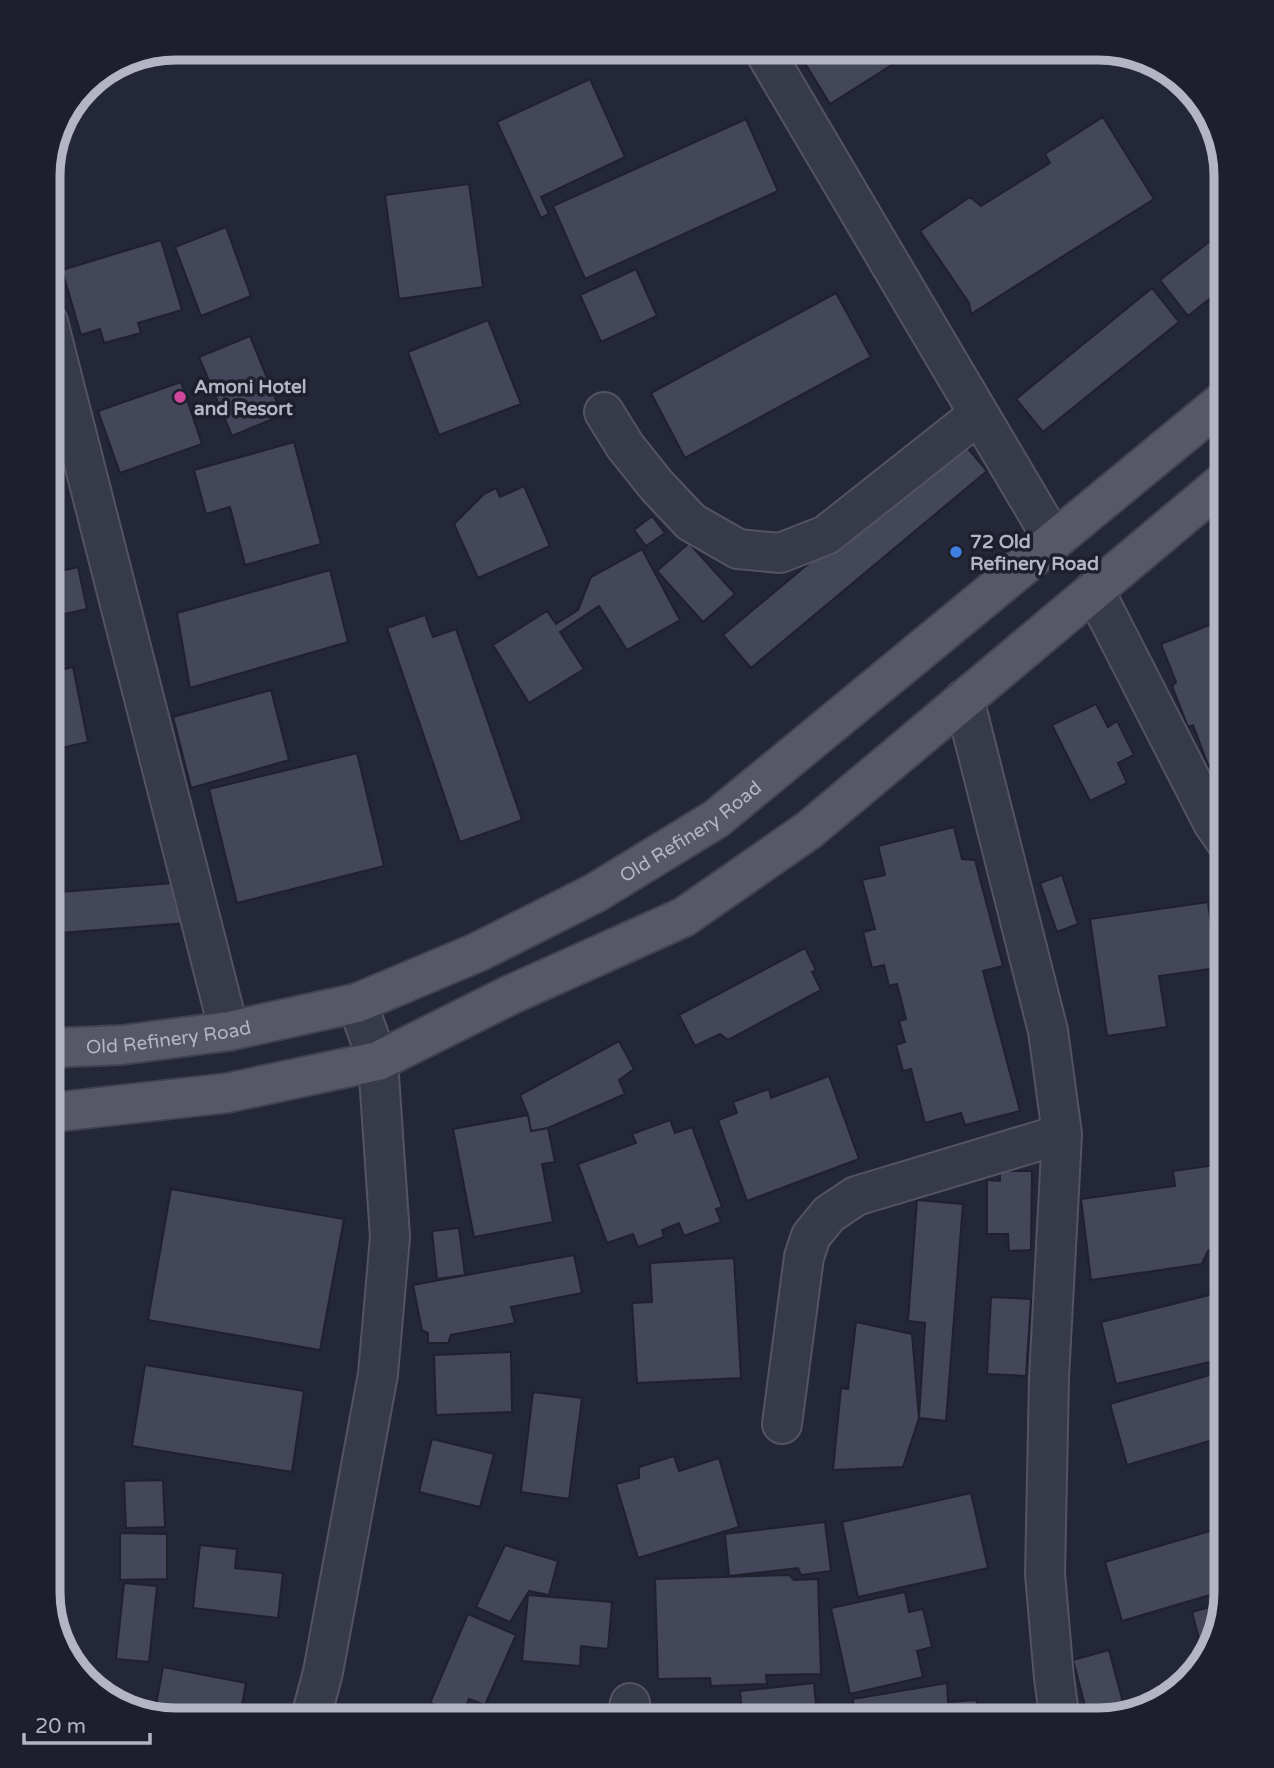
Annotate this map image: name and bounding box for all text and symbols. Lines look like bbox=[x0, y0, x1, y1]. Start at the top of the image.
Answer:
place label: Amoni Hotel and Resort bbox=[194, 376, 306, 420]
marker: Amoni Hotel and Resort bbox=[172, 389, 188, 405]
place label: 72 Old Refinery Road bbox=[970, 531, 1099, 576]
marker: 72 Old Refinery Road bbox=[948, 544, 964, 560]
street label: Old Refinery Road bbox=[616, 776, 766, 887]
street label: Old Refinery Road bbox=[86, 1017, 253, 1058]
scale bar bbox=[24, 1702, 150, 1746]
text: 20 m bbox=[35, 1714, 86, 1739]

